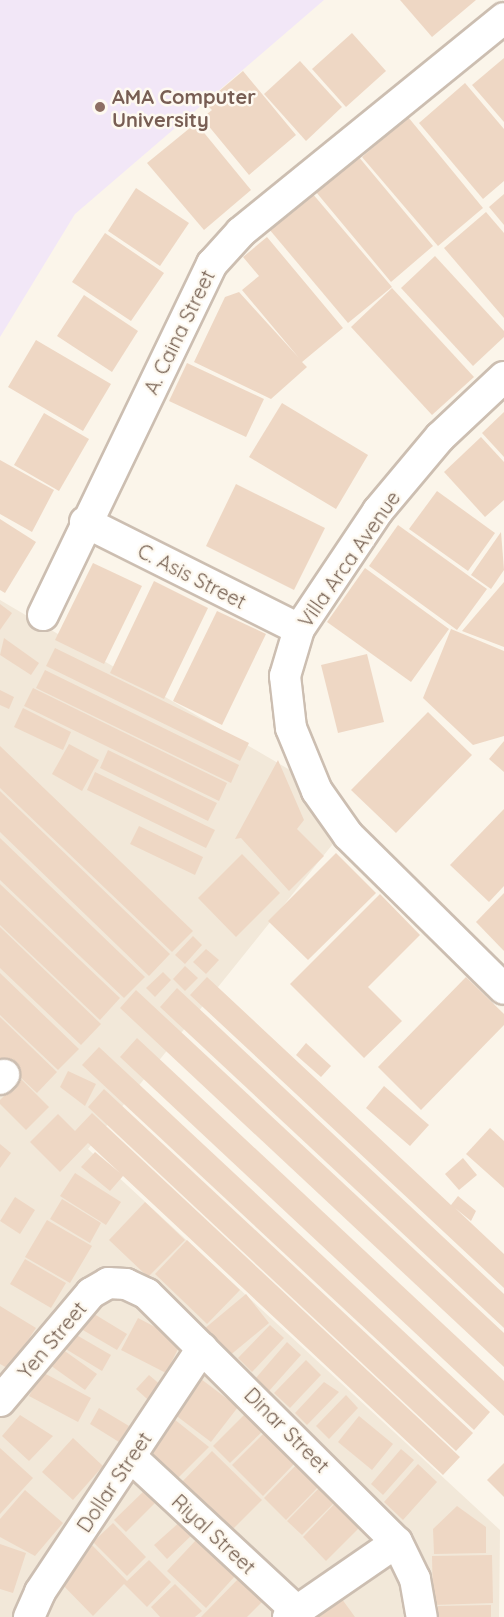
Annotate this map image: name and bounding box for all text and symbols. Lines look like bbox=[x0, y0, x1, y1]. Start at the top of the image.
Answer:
place label: AMA Computer University bbox=[112, 84, 256, 131]
marker: AMA Computer University bbox=[93, 100, 107, 114]
street label: A. Caina Street bbox=[139, 266, 219, 398]
street label: Villa Arca Avenue bbox=[293, 486, 405, 632]
street label: C. Asis Street bbox=[134, 538, 250, 614]
street label: Yen Street bbox=[13, 1297, 91, 1383]
street label: Dinar Street bbox=[240, 1383, 334, 1477]
street label: Dollar Street bbox=[72, 1427, 156, 1537]
street label: Riyal Street bbox=[167, 1489, 261, 1579]

